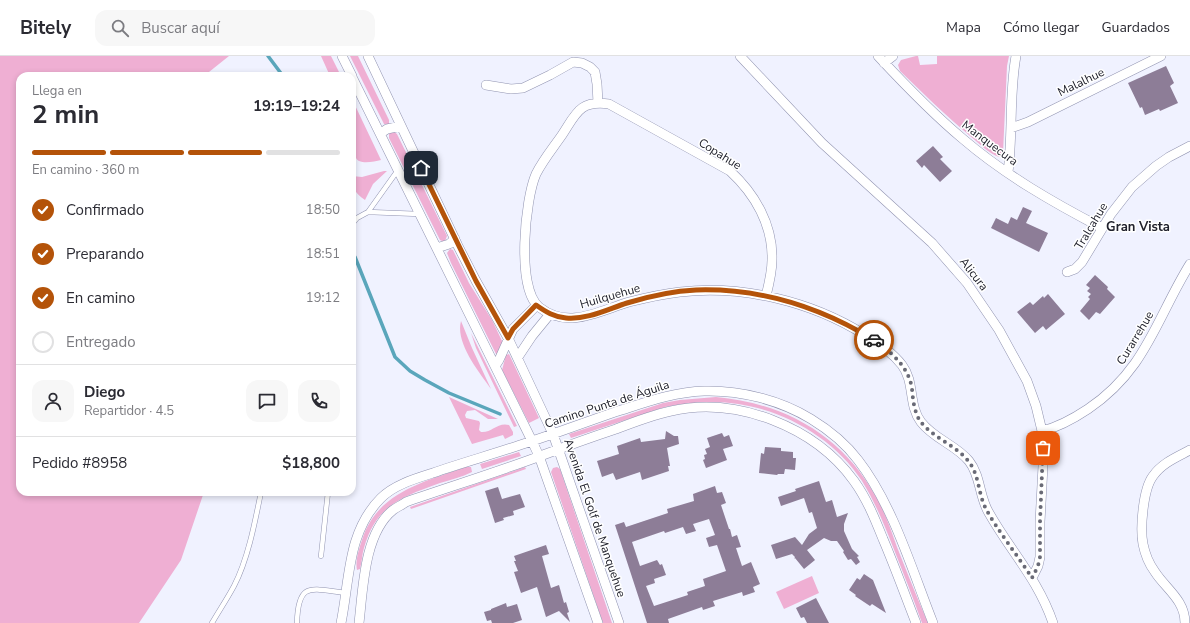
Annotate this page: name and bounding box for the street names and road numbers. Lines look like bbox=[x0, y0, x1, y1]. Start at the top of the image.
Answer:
street label: Malalhue bbox=[1055, 64, 1107, 100]
street label: Manquecura bbox=[959, 117, 1021, 169]
street label: Copahue bbox=[696, 135, 744, 173]
street label: Tralcahue bbox=[1071, 200, 1111, 252]
street label: Alicura bbox=[956, 254, 992, 294]
street label: Huilquehue bbox=[578, 280, 642, 312]
street label: Curarrehue bbox=[1113, 308, 1157, 368]
street label: Camino Punta de Águila bbox=[543, 376, 671, 432]
street label: Avenida El Golf de Manquehue bbox=[560, 437, 630, 599]

